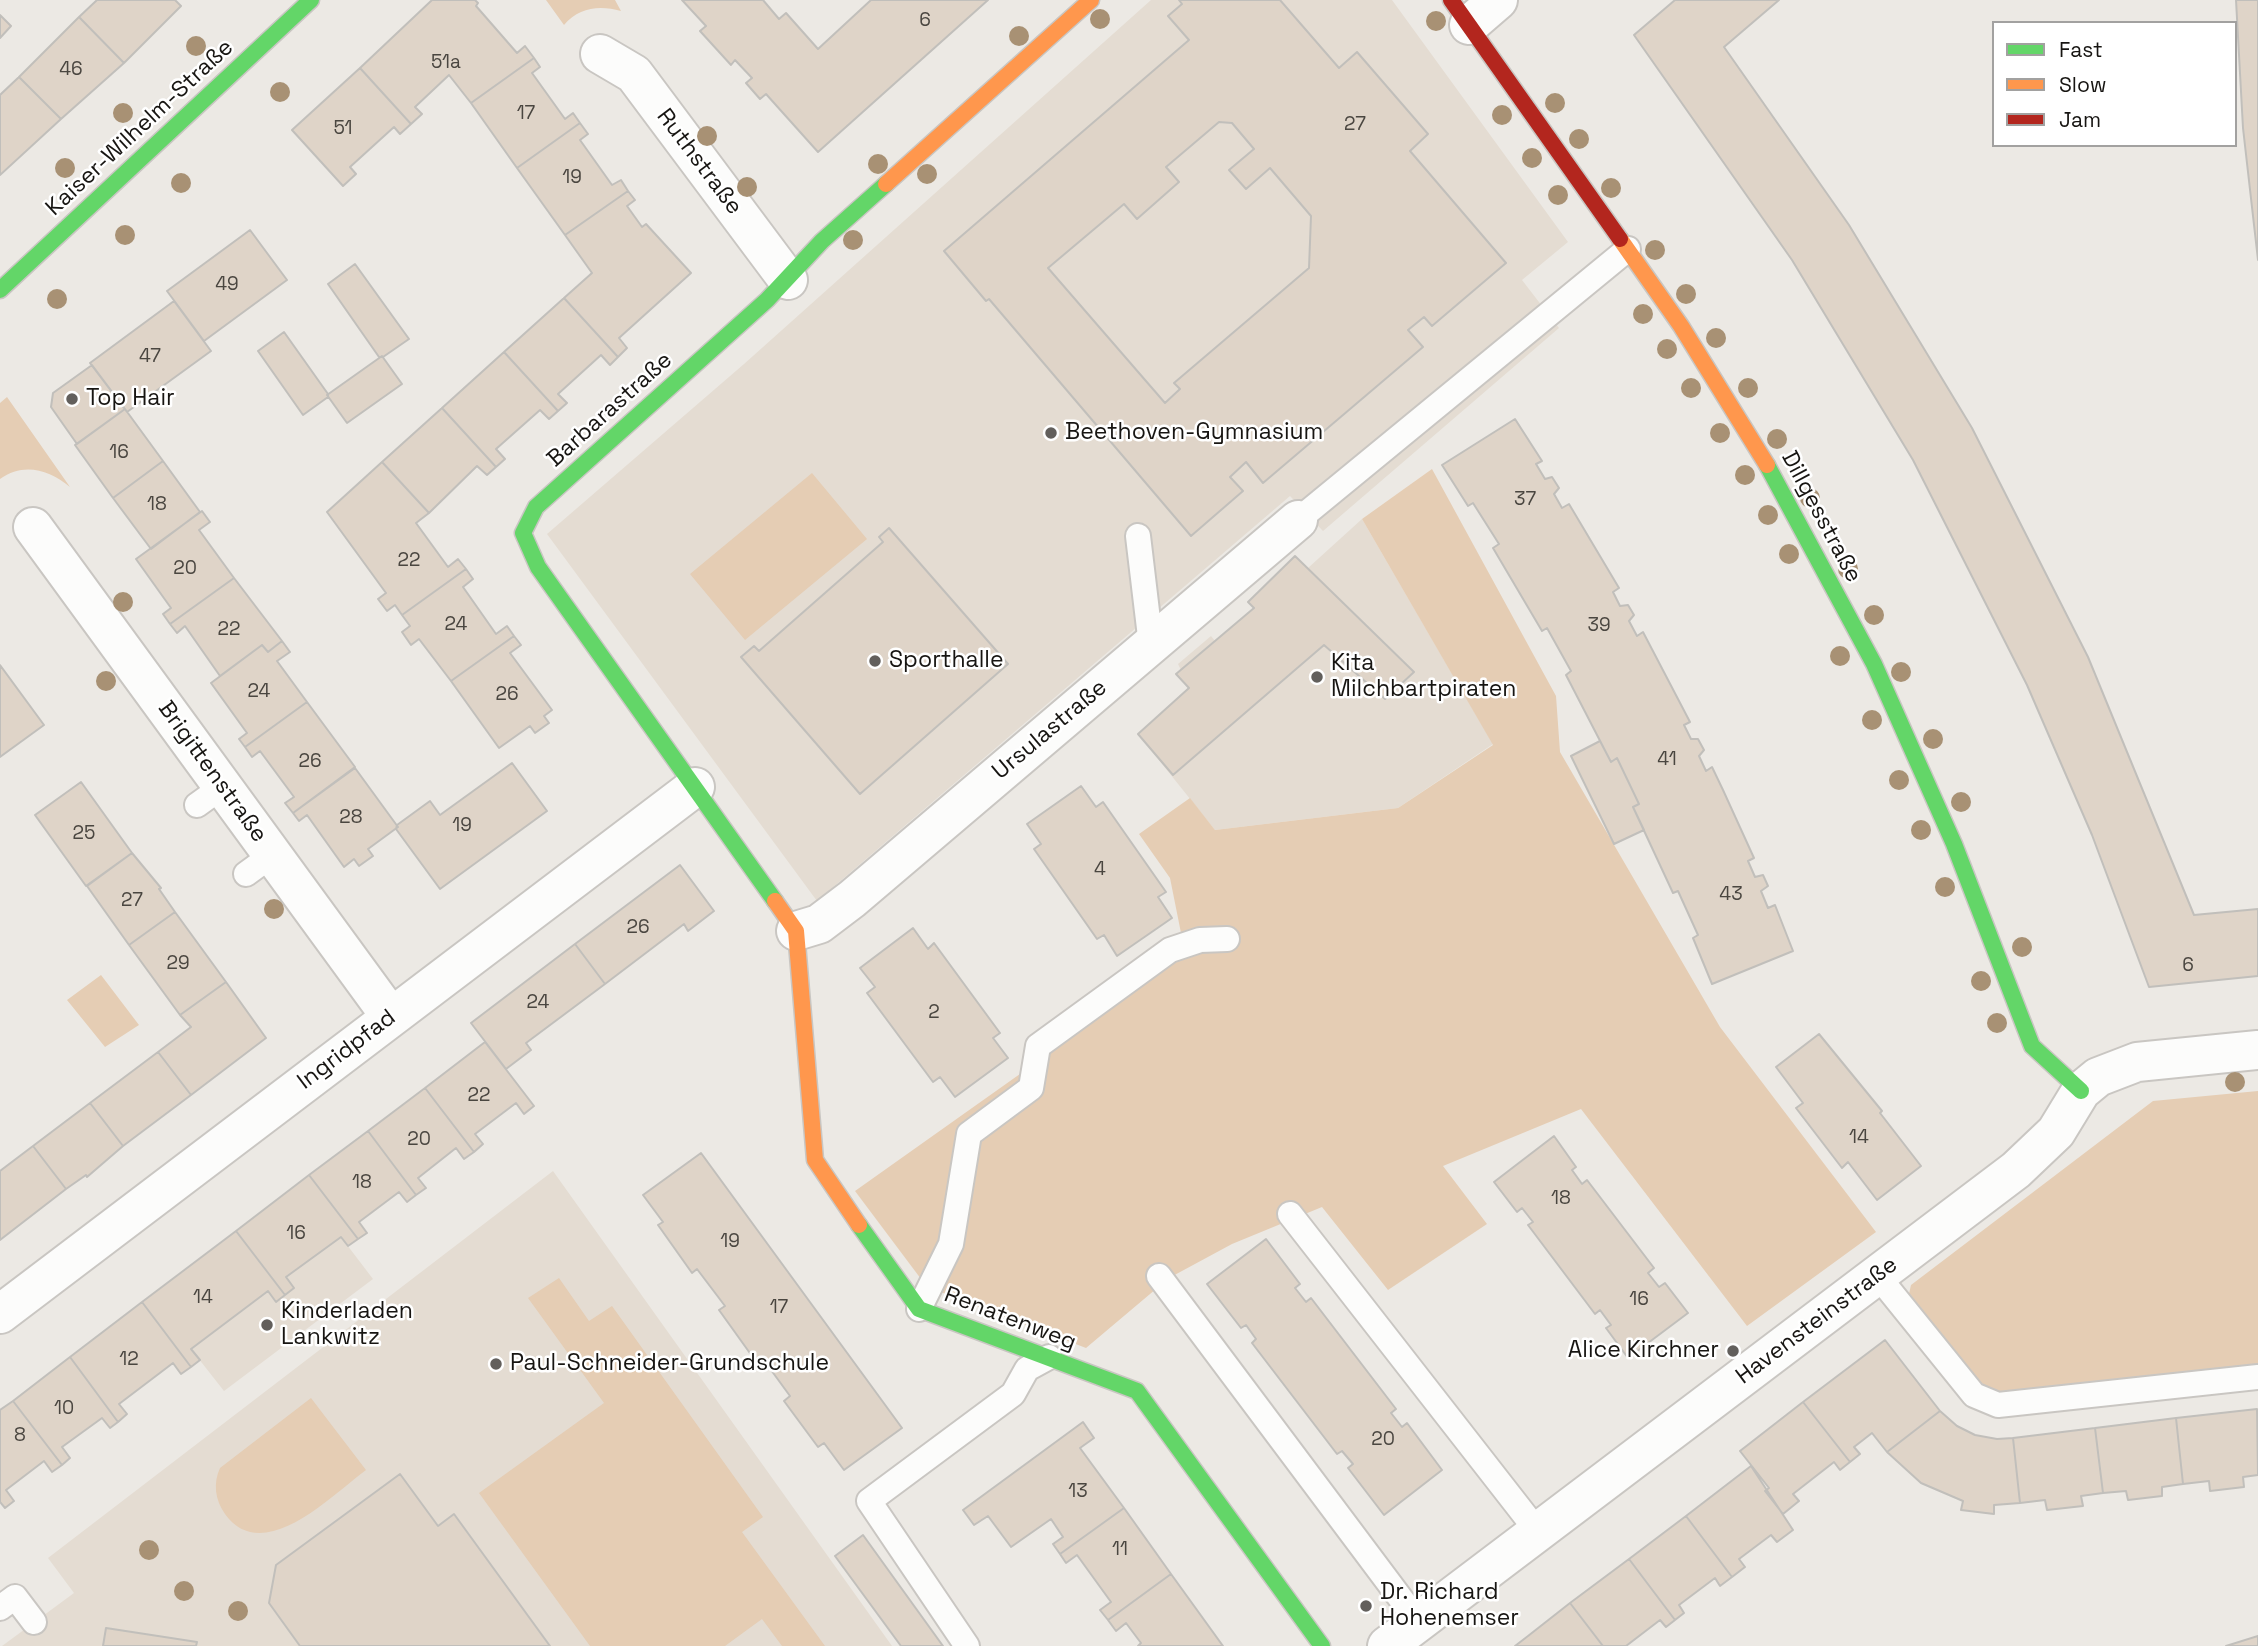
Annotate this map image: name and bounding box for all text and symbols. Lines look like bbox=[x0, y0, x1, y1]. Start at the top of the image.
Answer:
house number: 6 bbox=[919, 10, 931, 32]
legend bbox=[1992, 21, 2237, 147]
street label: Kaiser-Wilhelm-Straße bbox=[41, 34, 239, 222]
text: Fast bbox=[2059, 36, 2103, 63]
house number: 51a bbox=[431, 52, 461, 74]
house number: 46 bbox=[59, 59, 83, 81]
text: Slow bbox=[2059, 71, 2107, 98]
house number: 17 bbox=[517, 103, 535, 125]
street label: Ruthstraße bbox=[650, 104, 748, 220]
text: Jam bbox=[2059, 106, 2101, 133]
house number: 27 bbox=[1344, 114, 1366, 136]
house number: 51 bbox=[333, 118, 353, 140]
house number: 19 bbox=[562, 167, 582, 189]
house number: 49 bbox=[215, 274, 239, 296]
house number: 47 bbox=[139, 346, 161, 368]
street label: Barbarastraße bbox=[542, 347, 678, 473]
place label: Top Hair bbox=[86, 385, 175, 413]
marker: Top Hair bbox=[64, 391, 80, 407]
place label: Beethoven-Gymnasium bbox=[1065, 419, 1323, 447]
marker: Beethoven-Gymnasium bbox=[1043, 425, 1059, 441]
house number: 16 bbox=[109, 442, 129, 464]
street label: Dillgesstraße bbox=[1775, 447, 1867, 587]
house number: 37 bbox=[1514, 489, 1536, 511]
house number: 18 bbox=[147, 494, 167, 516]
house number: 22 bbox=[398, 550, 420, 572]
house number: 20 bbox=[173, 558, 197, 580]
house number: 24 bbox=[445, 614, 467, 636]
house number: 39 bbox=[1587, 615, 1611, 637]
house number: 22 bbox=[218, 619, 240, 641]
place label: Sporthalle bbox=[889, 647, 1004, 675]
place label: Kita Milchbartpiraten bbox=[1331, 650, 1516, 704]
marker: Sporthalle bbox=[867, 653, 883, 669]
marker: Kita Milchbartpiraten bbox=[1309, 669, 1325, 685]
street label: Ursulastraße bbox=[987, 674, 1113, 786]
house number: 24 bbox=[248, 681, 270, 703]
house number: 26 bbox=[495, 684, 519, 706]
street label: Brigittenstraße bbox=[152, 696, 272, 848]
house number: 41 bbox=[1657, 749, 1677, 771]
house number: 26 bbox=[298, 751, 322, 773]
house number: 28 bbox=[339, 807, 363, 829]
house number: 19 bbox=[452, 815, 472, 837]
house number: 25 bbox=[73, 823, 95, 845]
house number: 4 bbox=[1094, 859, 1106, 881]
house number: 43 bbox=[1719, 884, 1743, 906]
house number: 27 bbox=[121, 890, 143, 912]
house number: 26 bbox=[626, 917, 650, 939]
house number: 29 bbox=[166, 953, 190, 975]
house number: 6 bbox=[2182, 955, 2194, 977]
house number: 24 bbox=[527, 992, 549, 1014]
house number: 2 bbox=[928, 1002, 940, 1024]
street label: Ingridpfad bbox=[293, 1004, 401, 1096]
house number: 22 bbox=[468, 1085, 490, 1107]
house number: 14 bbox=[1849, 1127, 1869, 1149]
house number: 20 bbox=[407, 1129, 431, 1151]
house number: 18 bbox=[352, 1172, 372, 1194]
house number: 18 bbox=[1551, 1188, 1571, 1210]
house number: 16 bbox=[286, 1223, 306, 1245]
house number: 19 bbox=[720, 1231, 740, 1253]
street label: Havensteinstraße bbox=[1731, 1251, 1903, 1391]
street label: Renatenweg bbox=[940, 1281, 1080, 1357]
house number: 14 bbox=[193, 1287, 213, 1309]
house number: 16 bbox=[1629, 1289, 1649, 1311]
house number: 17 bbox=[770, 1297, 788, 1319]
place label: Kinderladen Lankwitz bbox=[281, 1298, 413, 1352]
marker: Kinderladen Lankwitz bbox=[259, 1317, 275, 1333]
place label: Alice Kirchner bbox=[1568, 1337, 1719, 1365]
marker: Alice Kirchner bbox=[1725, 1343, 1741, 1359]
house number: 12 bbox=[119, 1349, 139, 1371]
place label: Paul-Schneider-Grundschule bbox=[510, 1350, 829, 1378]
marker: Paul-Schneider-Grundschule bbox=[488, 1356, 504, 1372]
house number: 10 bbox=[54, 1398, 74, 1420]
house number: 8 bbox=[14, 1425, 26, 1447]
house number: 20 bbox=[1371, 1429, 1395, 1451]
house number: 13 bbox=[1068, 1481, 1088, 1503]
house number: 11 bbox=[1112, 1539, 1128, 1561]
place label: Dr. Richard Hohenemser bbox=[1380, 1579, 1519, 1633]
marker: Dr. Richard Hohenemser bbox=[1358, 1598, 1374, 1614]

